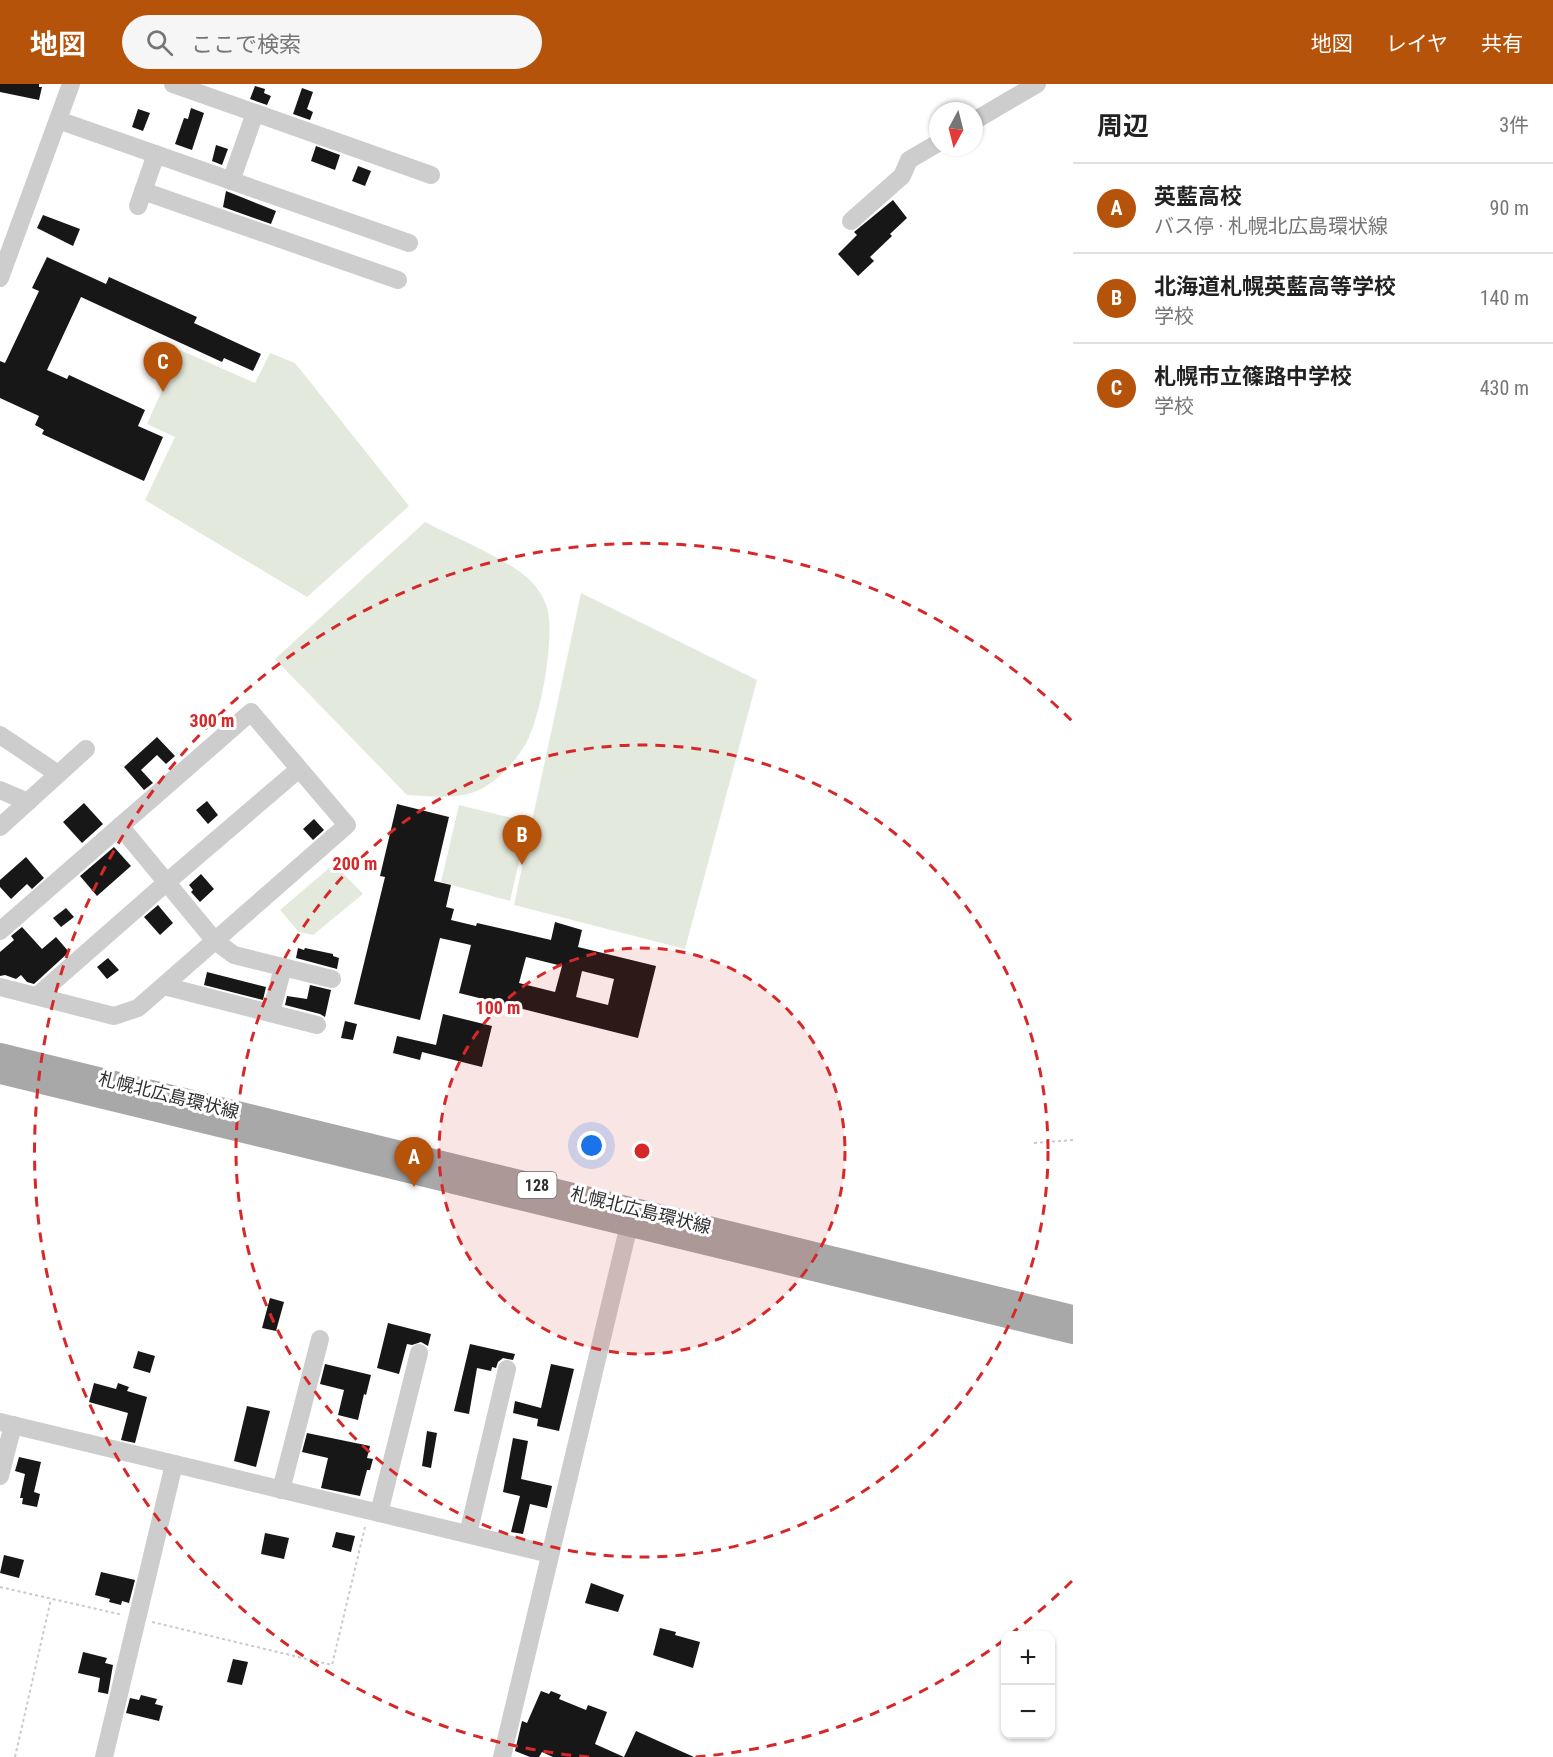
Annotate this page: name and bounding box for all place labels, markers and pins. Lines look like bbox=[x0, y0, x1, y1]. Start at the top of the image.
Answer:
pin: C bbox=[144, 342, 182, 392]
pin: B bbox=[502, 816, 542, 865]
pin: A bbox=[394, 1138, 434, 1187]
centre of rings bbox=[632, 1141, 652, 1161]

